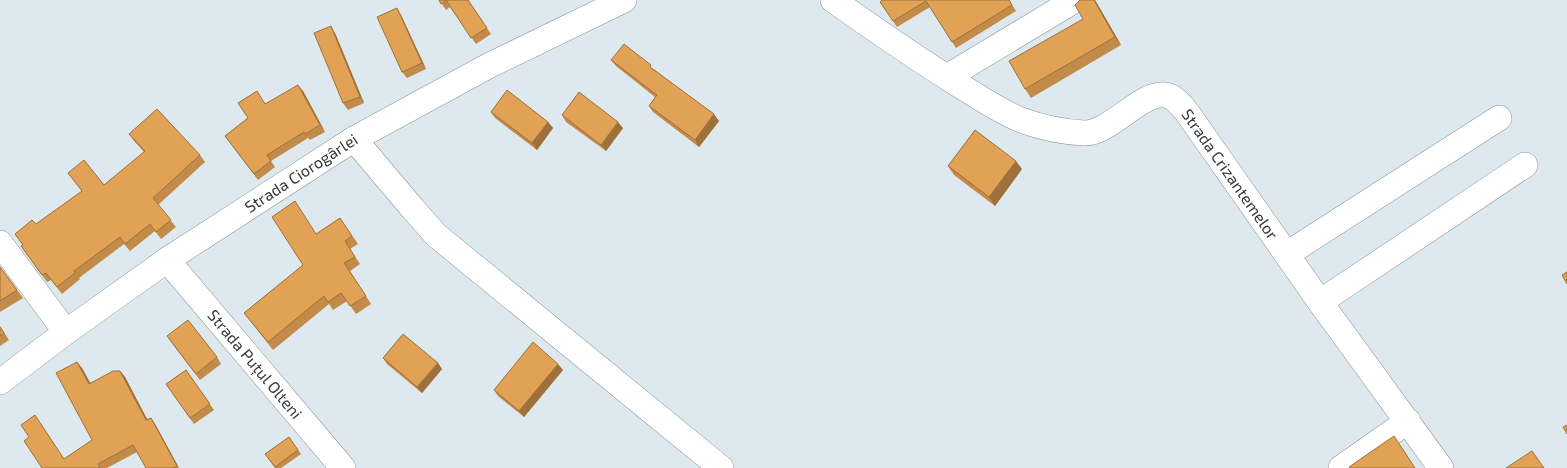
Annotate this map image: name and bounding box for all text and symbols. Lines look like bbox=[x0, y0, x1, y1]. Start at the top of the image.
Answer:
street label: Strada Crizantemelor bbox=[1178, 105, 1283, 243]
street label: Strada Ciorogârlei bbox=[241, 129, 361, 216]
street label: Strada Puțul Olteni bbox=[203, 305, 307, 423]

